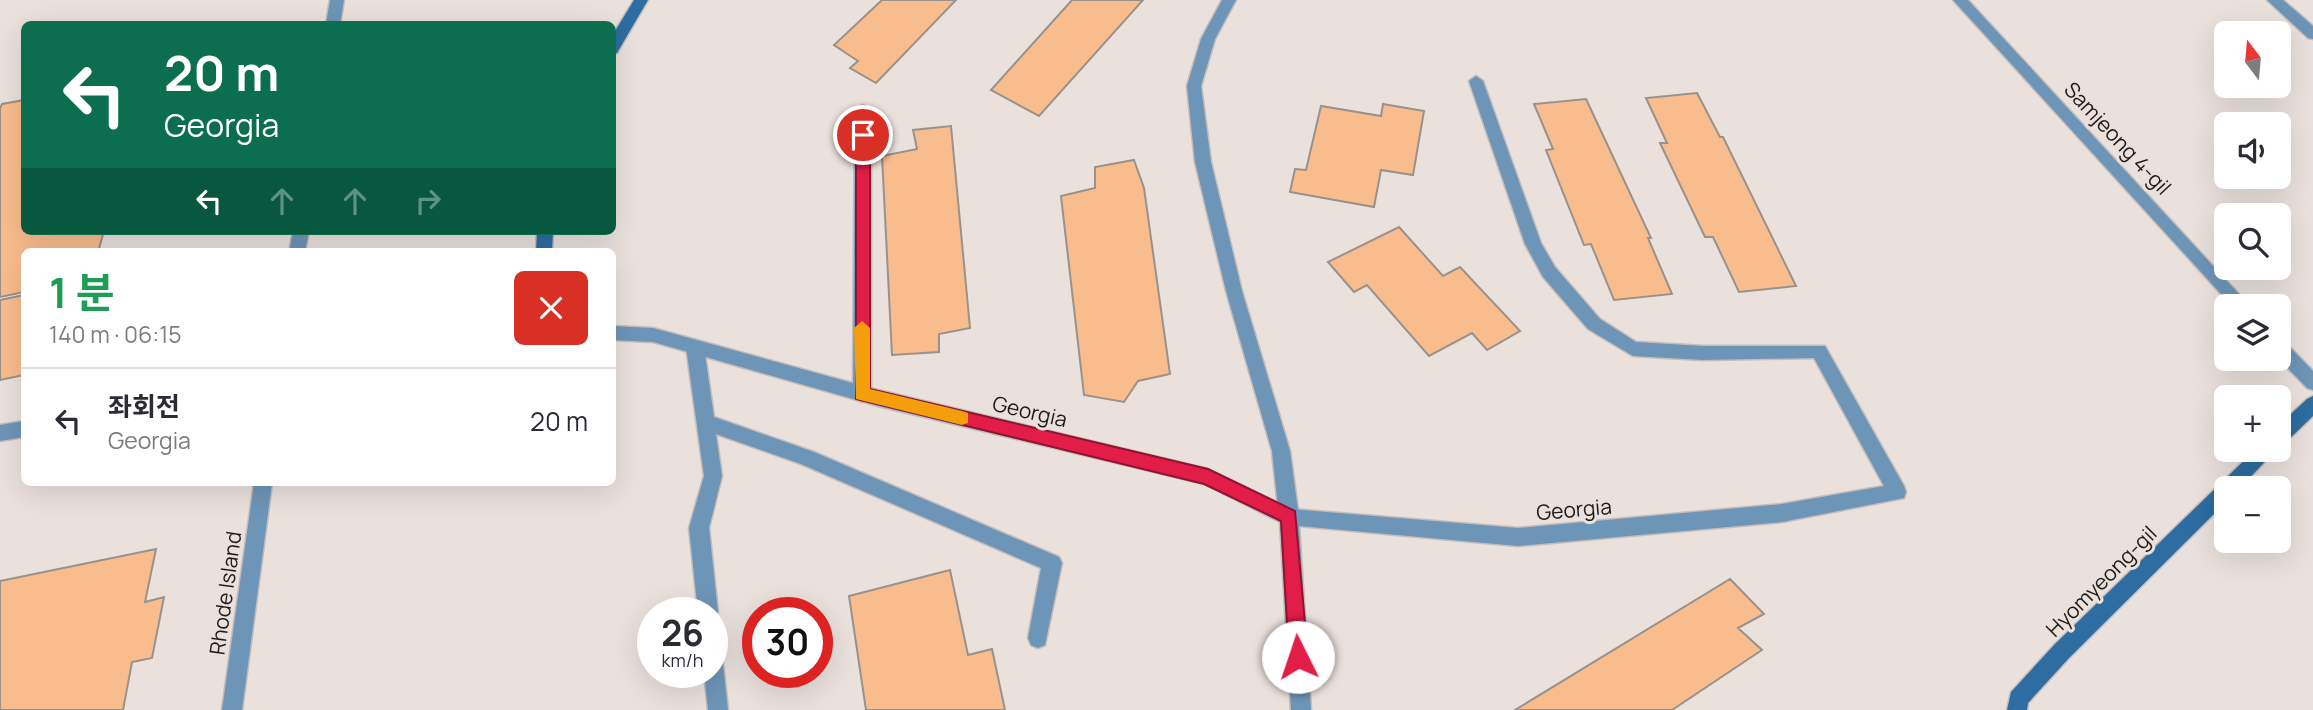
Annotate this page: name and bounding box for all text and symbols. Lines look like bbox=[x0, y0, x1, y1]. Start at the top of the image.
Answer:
north arrow bbox=[2214, 21, 2291, 98]
map controls bbox=[2214, 21, 2291, 553]
text: 20 m bbox=[164, 39, 279, 106]
icon: left bbox=[49, 49, 140, 140]
street label: Samjeong 4-gil bbox=[2058, 75, 2178, 201]
text: Georgia bbox=[164, 103, 279, 147]
pin bbox=[833, 105, 893, 165]
button: sound bbox=[2214, 112, 2291, 189]
icon: arrive bbox=[844, 116, 882, 154]
icon: left bbox=[190, 182, 228, 220]
icon: ahead bbox=[263, 182, 301, 220]
icon: ahead bbox=[336, 182, 374, 220]
icon: right bbox=[409, 182, 447, 220]
button: search bbox=[2214, 203, 2291, 280]
text: 1 분 bbox=[49, 263, 114, 321]
button: close bbox=[514, 271, 588, 345]
button: layers bbox=[2214, 294, 2291, 371]
text: 140 m · 06:15 bbox=[49, 318, 182, 350]
button: + bbox=[2214, 385, 2291, 462]
text: 좌회전 bbox=[108, 388, 180, 424]
street label: Georgia bbox=[990, 389, 1070, 433]
icon: left bbox=[49, 402, 87, 440]
text: 20 m bbox=[530, 403, 588, 439]
text: Georgia bbox=[108, 424, 191, 456]
button: − bbox=[2214, 476, 2291, 553]
street label: Georgia bbox=[1535, 492, 1613, 526]
street label: Hyomyeong-gil bbox=[2039, 519, 2163, 643]
street label: Rhode Island bbox=[202, 529, 248, 657]
speed limit sign: 30 bbox=[742, 597, 833, 688]
text: 26 bbox=[661, 609, 704, 657]
position arrow bbox=[1261, 620, 1335, 694]
text: km/h bbox=[662, 648, 703, 672]

